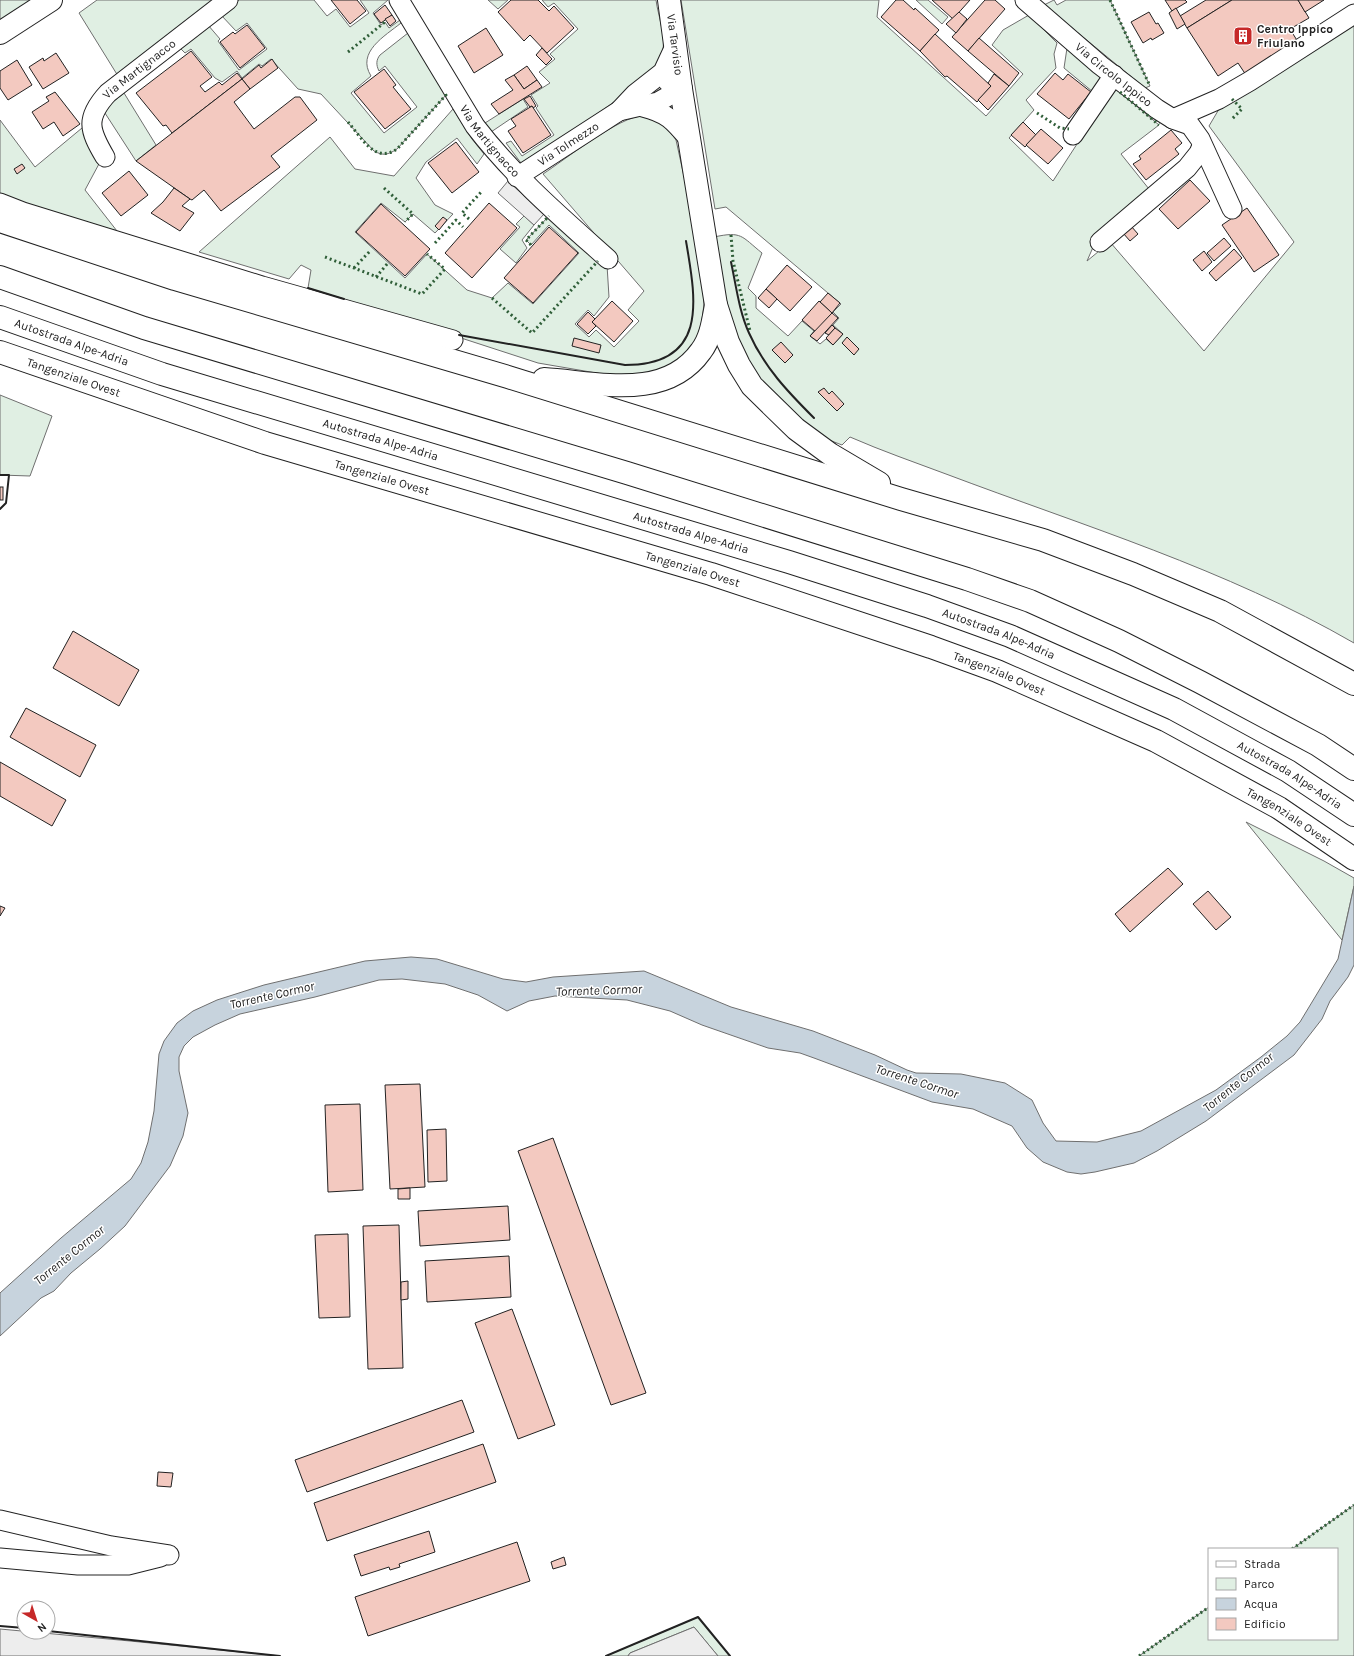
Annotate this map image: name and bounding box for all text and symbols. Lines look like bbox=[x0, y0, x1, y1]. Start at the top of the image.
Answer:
street label: Via Tarvisio bbox=[664, 13, 686, 76]
place label: Centro Ippico Friulano bbox=[1257, 22, 1333, 50]
building icon: Centro Ippico Friulano bbox=[1232, 25, 1254, 47]
street label: Via Martignacco bbox=[99, 36, 178, 101]
street label: Via Circolo Ippico bbox=[1072, 40, 1155, 110]
street label: Via Martignacco bbox=[457, 102, 523, 180]
street label: Via Tolmezzo bbox=[535, 119, 601, 169]
street label: Autostrada Alpe-Adria bbox=[13, 316, 131, 369]
street label: Tangenziale Ovest bbox=[25, 355, 123, 400]
street label: Autostrada Alpe-Adria bbox=[321, 416, 440, 463]
street label: Tangenziale Ovest bbox=[333, 457, 431, 498]
street label: Autostrada Alpe-Adria bbox=[632, 509, 750, 557]
street label: Tangenziale Ovest bbox=[644, 548, 742, 590]
street label: Autostrada Alpe-Adria bbox=[941, 605, 1057, 662]
street label: Tangenziale Ovest bbox=[951, 649, 1048, 699]
street label: Autostrada Alpe-Adria bbox=[1235, 738, 1344, 812]
street label: Tangenziale Ovest bbox=[1244, 785, 1335, 849]
water label: Torrente Cormor bbox=[228, 978, 316, 1012]
water label: Torrente Cormor bbox=[556, 981, 643, 999]
water label: Torrente Cormor bbox=[1200, 1049, 1277, 1115]
water label: Torrente Cormor bbox=[874, 1061, 961, 1102]
water label: Torrente Cormor bbox=[31, 1222, 108, 1288]
legend bbox=[1208, 1548, 1338, 1640]
text: Strada bbox=[1244, 1557, 1280, 1571]
text: Parco bbox=[1244, 1577, 1274, 1591]
text: Acqua bbox=[1244, 1597, 1278, 1611]
north arrow bbox=[16, 1600, 56, 1640]
text: Edificio bbox=[1244, 1617, 1285, 1631]
text: N bbox=[35, 1620, 49, 1635]

